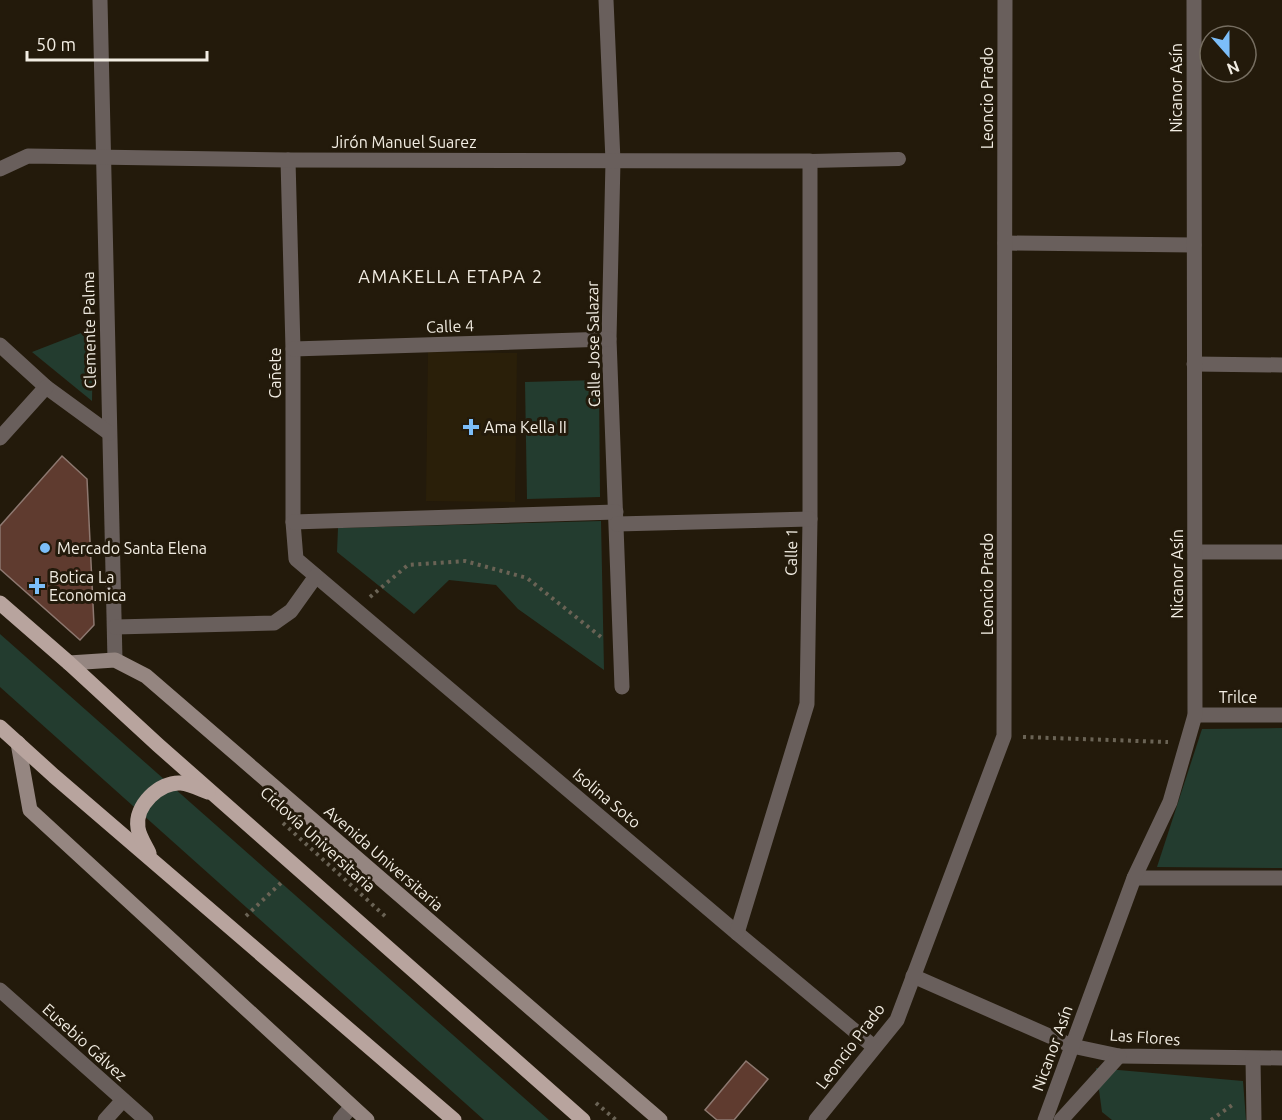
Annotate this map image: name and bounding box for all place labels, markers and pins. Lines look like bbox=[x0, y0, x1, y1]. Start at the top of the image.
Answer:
marker: Ama Kella II bbox=[462, 418, 480, 436]
place label: Ama Kella II bbox=[484, 418, 567, 436]
place label: Mercado Santa Elena bbox=[57, 539, 207, 557]
marker: Mercado Santa Elena bbox=[38, 541, 52, 555]
place label: Botica La Economica bbox=[49, 568, 127, 604]
marker: Botica La Economica bbox=[30, 579, 44, 593]

